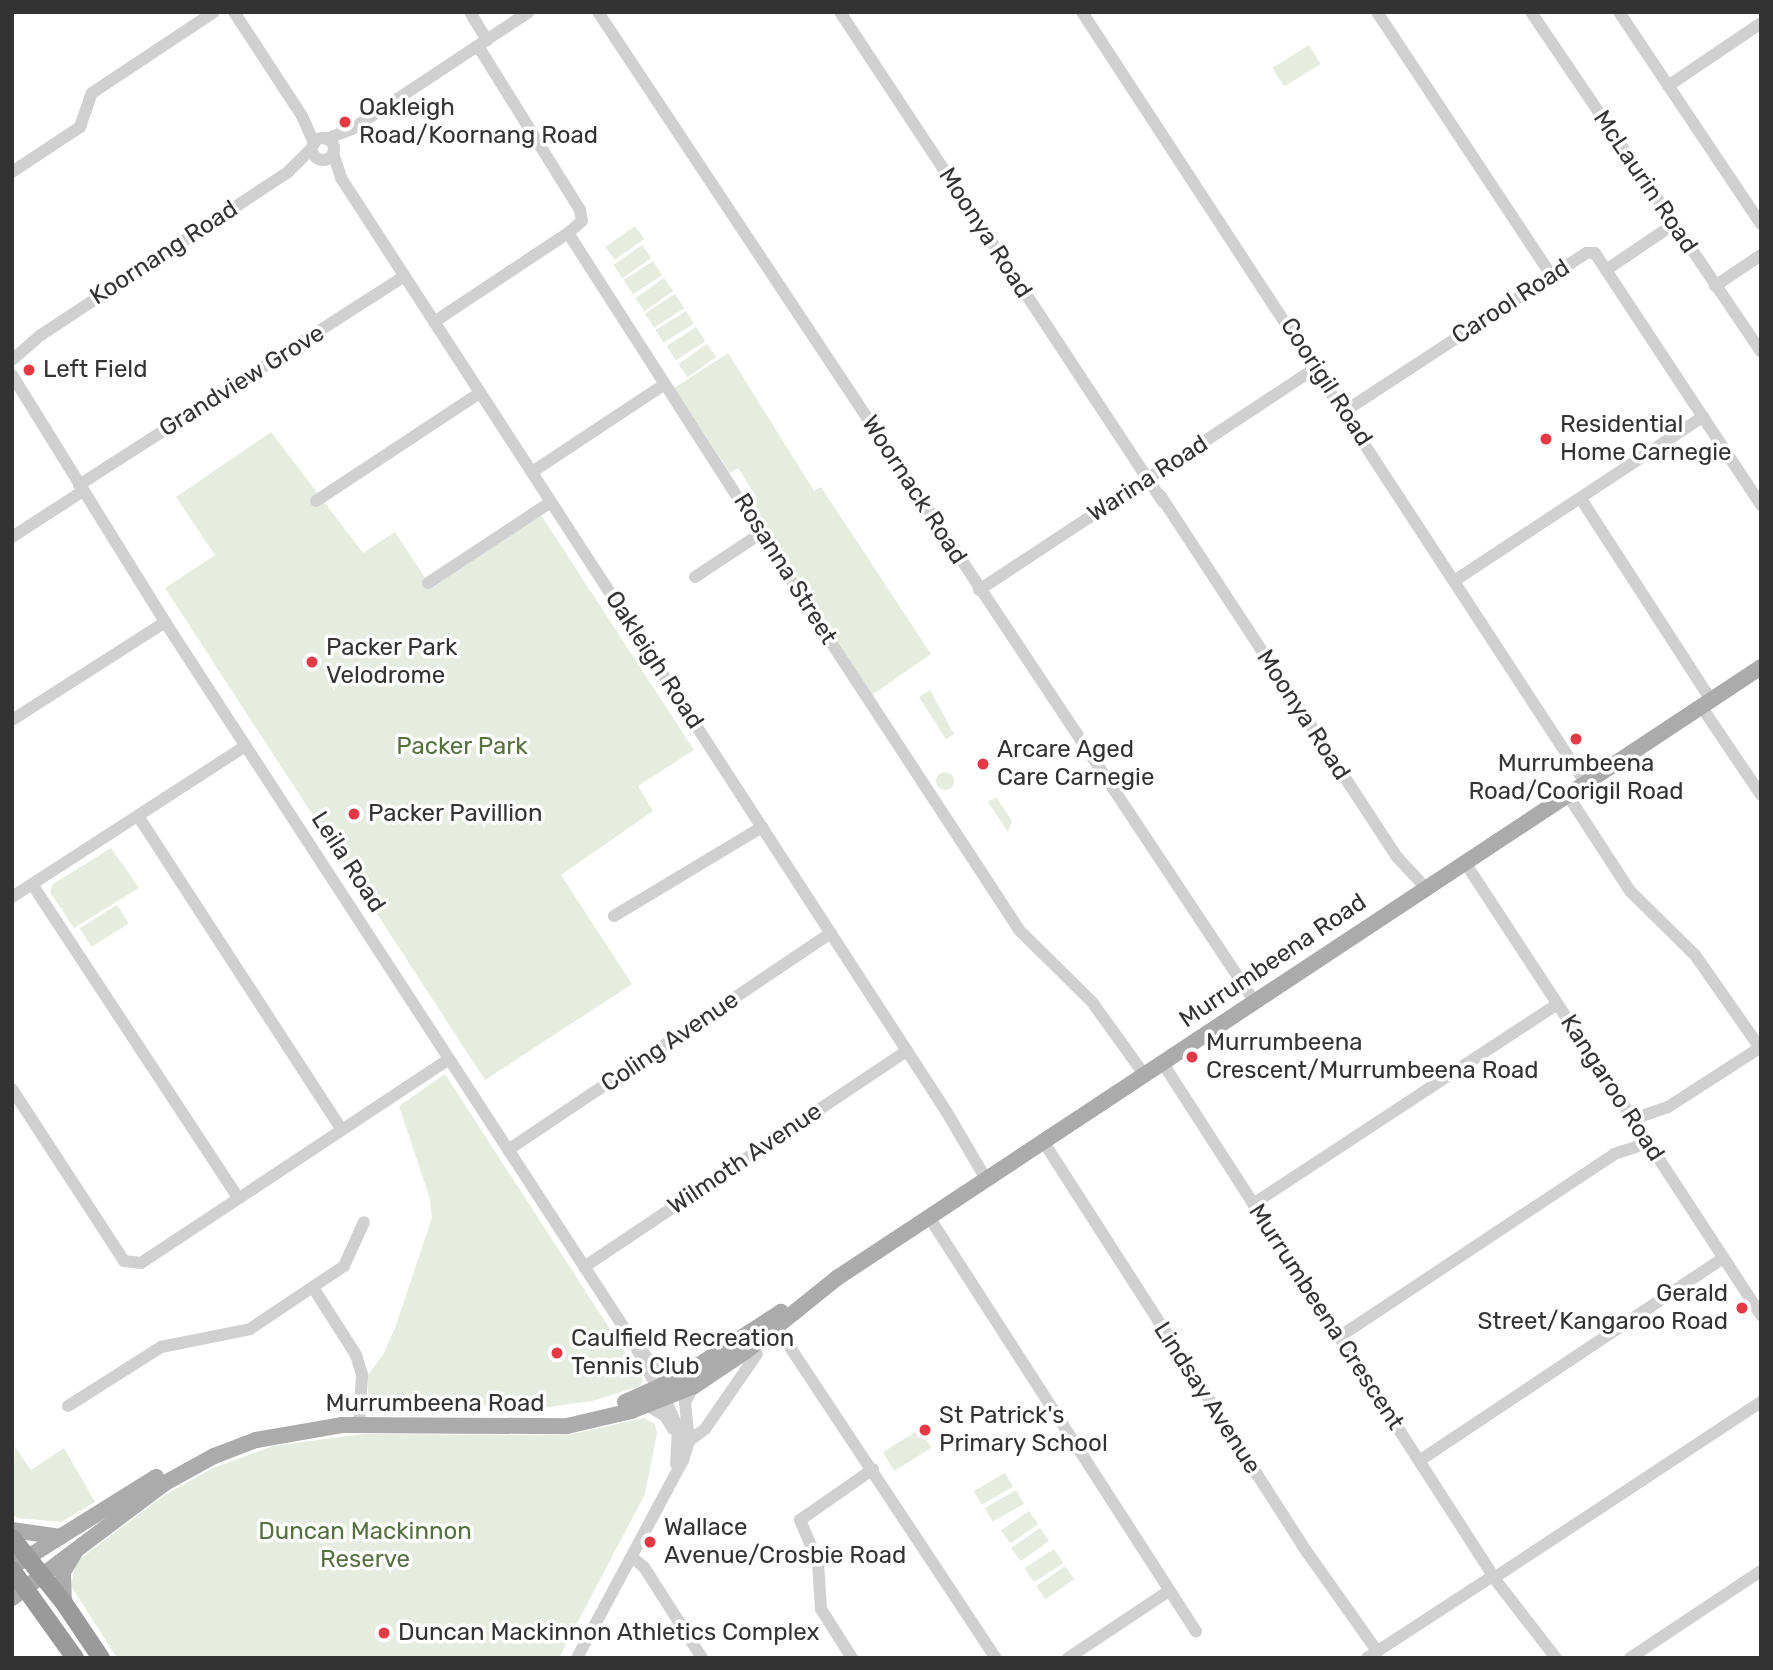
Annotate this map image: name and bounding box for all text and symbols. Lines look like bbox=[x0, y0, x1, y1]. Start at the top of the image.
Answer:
place label: Oakleigh Road/Koornang Road bbox=[359, 94, 598, 150]
street label: McLaurin Road bbox=[1587, 105, 1703, 259]
marker: Oakleigh Road/Koornang Road bbox=[337, 114, 353, 130]
street label: Moonya Road bbox=[932, 162, 1038, 304]
street label: Koornang Road bbox=[85, 195, 243, 311]
street label: Carool Road bbox=[1447, 253, 1575, 351]
street label: Coorigil Road bbox=[1274, 312, 1378, 452]
street label: Grandview Grove bbox=[154, 319, 330, 443]
place label: Left Field bbox=[43, 356, 147, 384]
marker: Left Field bbox=[21, 362, 37, 378]
street label: Woornack Road bbox=[855, 410, 973, 570]
place label: Residential Home Carnegie bbox=[1560, 411, 1731, 467]
street label: Warina Road bbox=[1083, 430, 1213, 528]
marker: Residential Home Carnegie bbox=[1538, 431, 1554, 447]
street label: Rosanna Street bbox=[727, 488, 843, 650]
street label: Oakleigh Road bbox=[599, 586, 709, 734]
place label: Packer Park Velodrome bbox=[326, 634, 458, 690]
street label: Moonya Road bbox=[1250, 644, 1356, 786]
marker: Packer Park Velodrome bbox=[304, 654, 320, 670]
marker: Murrumbeena Road/Coorigil Road bbox=[1568, 731, 1584, 747]
park label: Packer Park bbox=[396, 733, 528, 761]
place label: Arcare Aged Care Carnegie bbox=[997, 736, 1154, 792]
place label: Murrumbeena Road/Coorigil Road bbox=[1468, 750, 1684, 806]
marker: Arcare Aged Care Carnegie bbox=[975, 756, 991, 772]
place label: Packer Pavillion bbox=[368, 800, 543, 828]
street label: Leila Road bbox=[305, 806, 391, 918]
marker: Packer Pavillion bbox=[346, 806, 362, 822]
street label: Murrumbeena Road bbox=[1174, 888, 1372, 1034]
street label: Coling Avenue bbox=[596, 985, 744, 1099]
street label: Kangaroo Road bbox=[1554, 1009, 1670, 1167]
place label: Murrumbeena Crescent/Murrumbeena Road bbox=[1206, 1029, 1539, 1085]
marker: Murrumbeena Crescent/Murrumbeena Road bbox=[1184, 1049, 1200, 1065]
street label: Wilmoth Avenue bbox=[662, 1097, 828, 1221]
street label: Murrumbeena Crescent bbox=[1242, 1199, 1410, 1435]
place label: Gerald Street/Kangaroo Road bbox=[1477, 1280, 1728, 1336]
marker: Gerald Street/Kangaroo Road bbox=[1734, 1300, 1750, 1316]
street label: Lindsay Avenue bbox=[1147, 1316, 1267, 1480]
place label: Caulfield Recreation Tennis Club bbox=[571, 1325, 794, 1381]
marker: Caulfield Recreation Tennis Club bbox=[549, 1345, 565, 1361]
street label: Murrumbeena Road bbox=[325, 1390, 545, 1418]
place label: St Patrick's Primary School bbox=[939, 1402, 1108, 1458]
marker: St Patrick's Primary School bbox=[917, 1422, 933, 1438]
place label: Wallace Avenue/Crosbie Road bbox=[664, 1514, 906, 1570]
park label: Duncan Mackinnon Reserve bbox=[258, 1518, 472, 1574]
marker: Wallace Avenue/Crosbie Road bbox=[642, 1534, 658, 1550]
place label: Duncan Mackinnon Athletics Complex bbox=[398, 1619, 820, 1647]
marker: Duncan Mackinnon Athletics Complex bbox=[376, 1625, 392, 1641]

